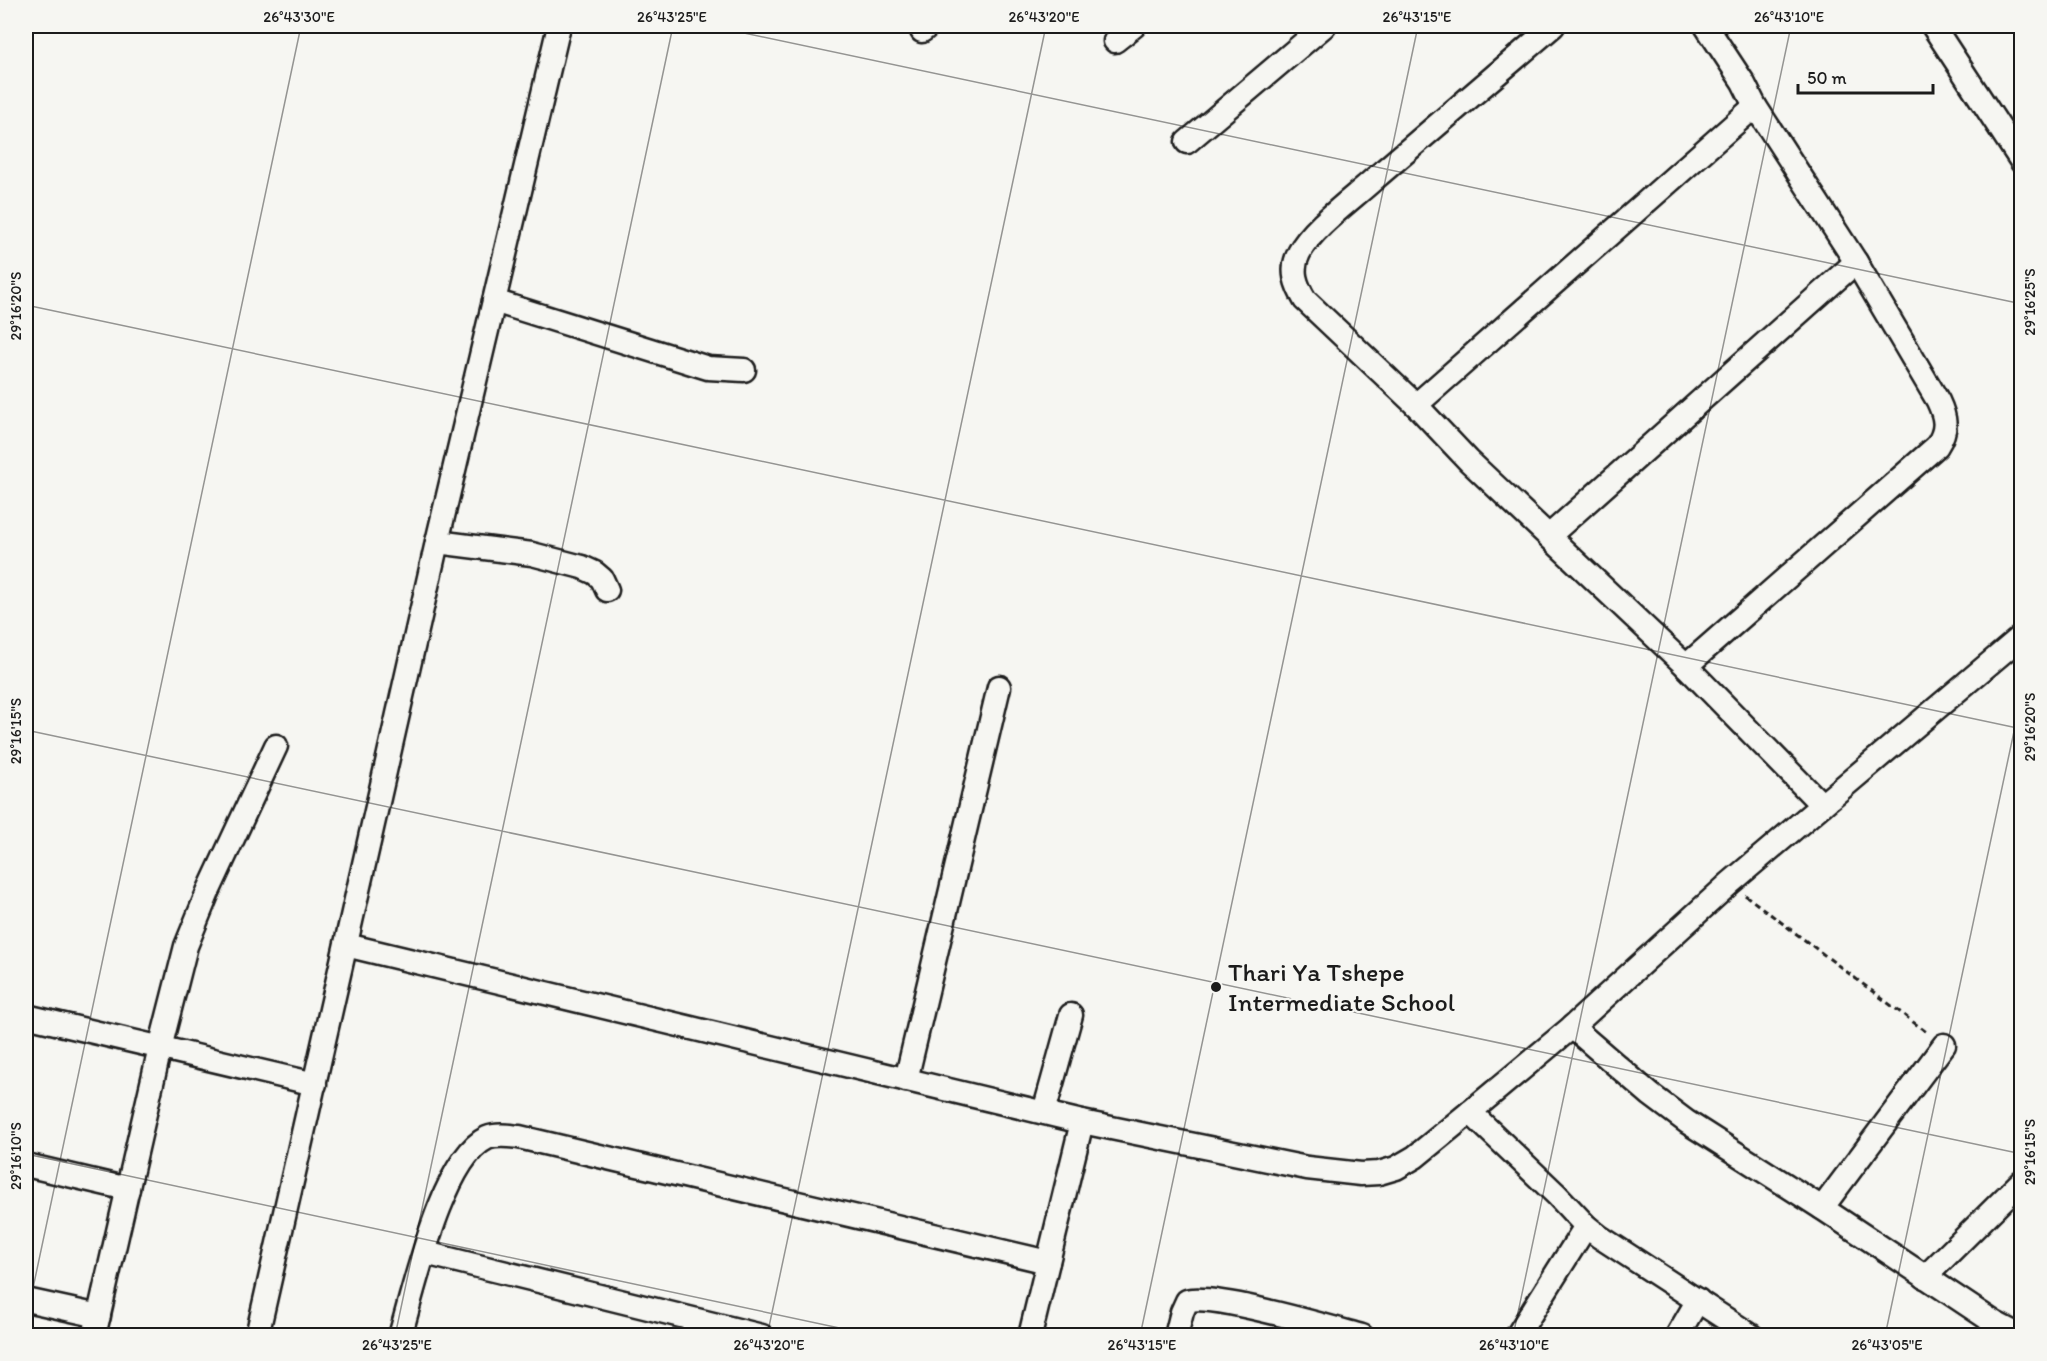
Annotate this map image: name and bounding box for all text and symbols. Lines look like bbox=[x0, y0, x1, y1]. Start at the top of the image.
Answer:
text: 26°43'30"E bbox=[263, 8, 335, 26]
text: 26°43'25"E bbox=[637, 8, 707, 26]
text: 26°43'20"E bbox=[1008, 8, 1080, 26]
text: 26°43'15"E bbox=[1383, 8, 1451, 26]
text: 26°43'10"E bbox=[1754, 8, 1824, 26]
scale bar bbox=[1798, 57, 1933, 95]
text: 50 m bbox=[1807, 67, 1847, 89]
text: 29°16'25"S bbox=[2021, 268, 2039, 336]
text: 29°16'20"S bbox=[7, 272, 25, 340]
text: 29°16'20"S bbox=[2021, 693, 2039, 761]
text: 29°16'15"S bbox=[7, 698, 25, 764]
place label: Thari Ya Tshepe Intermediate School bbox=[1228, 956, 1455, 1018]
marker: Thari Ya Tshepe Intermediate School bbox=[1209, 980, 1223, 994]
text: 29°16'15"S bbox=[2021, 1119, 2039, 1185]
text: 29°16'10"S bbox=[7, 1122, 25, 1190]
text: 26°43'25"E bbox=[362, 1336, 432, 1354]
text: 26°43'20"E bbox=[733, 1336, 805, 1354]
text: 26°43'15"E bbox=[1108, 1336, 1176, 1354]
text: 26°43'10"E bbox=[1479, 1336, 1549, 1354]
text: 26°43'05"E bbox=[1851, 1336, 1923, 1354]

